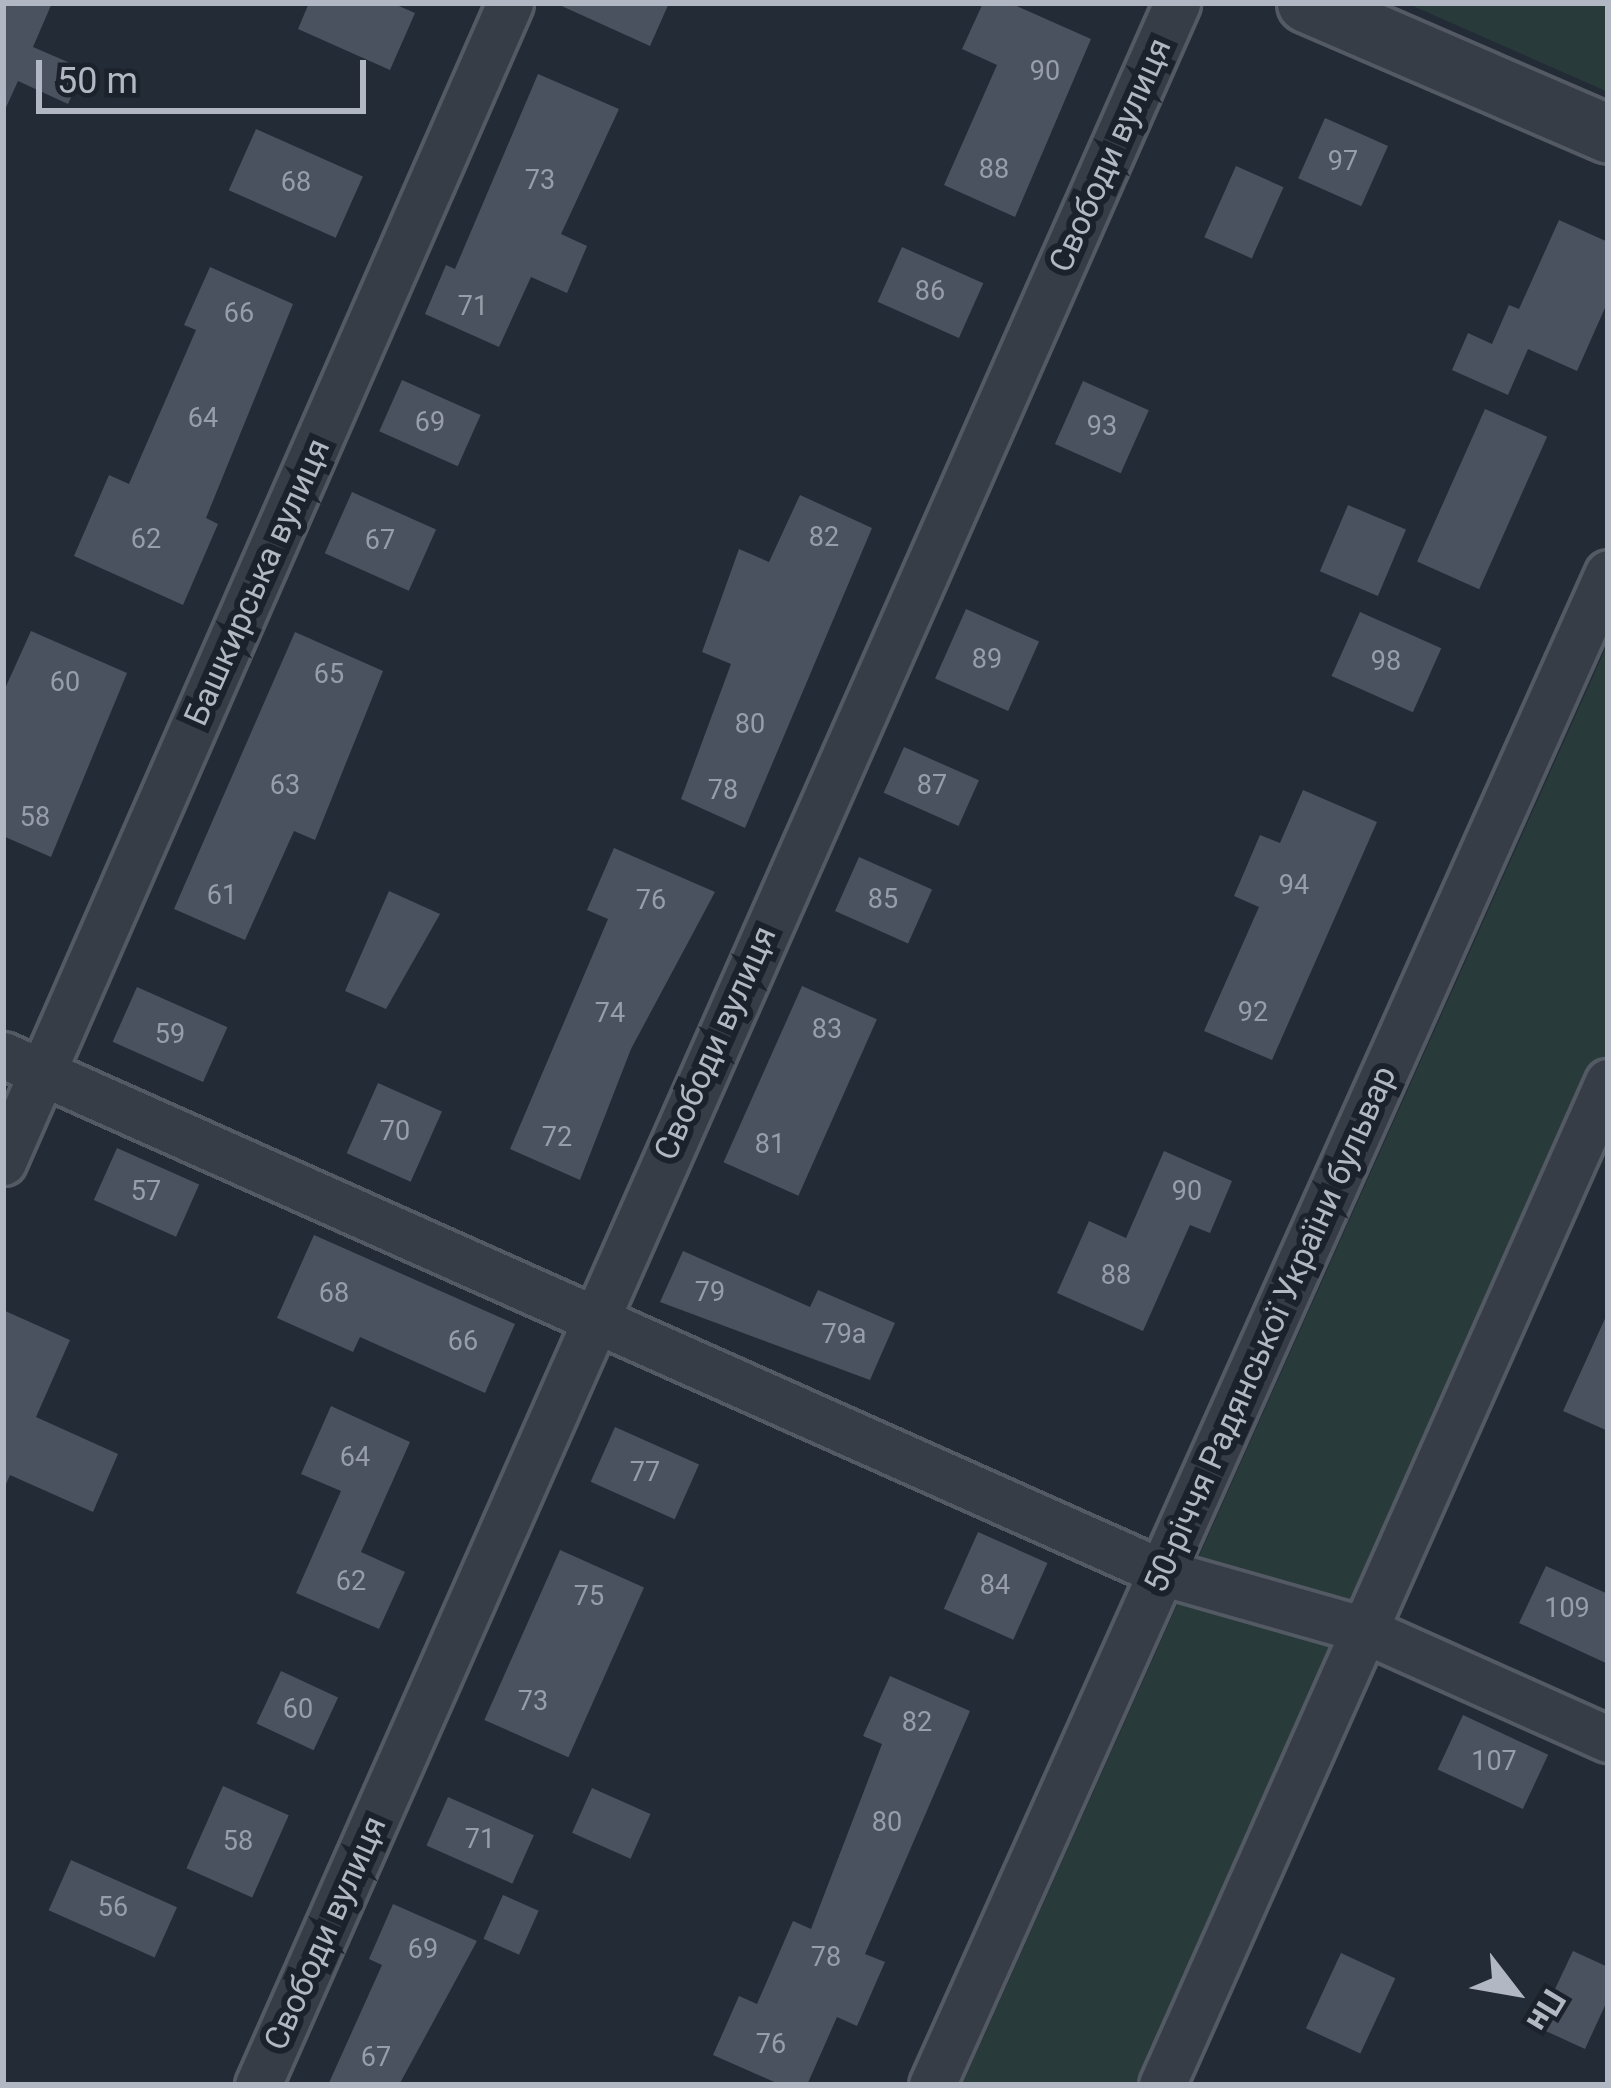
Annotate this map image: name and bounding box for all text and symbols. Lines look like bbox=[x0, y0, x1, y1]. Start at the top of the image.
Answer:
street label: Свободи вулиця bbox=[1041, 32, 1179, 278]
scale bar bbox=[42, 36, 372, 110]
house number: 90 bbox=[1030, 56, 1060, 88]
text: 50 m bbox=[57, 60, 138, 102]
house number: 97 bbox=[1328, 146, 1358, 178]
house number: 88 bbox=[979, 154, 1009, 186]
house number: 73 bbox=[525, 165, 555, 197]
house number: 68 bbox=[281, 167, 311, 199]
house number: 86 bbox=[915, 276, 945, 308]
house number: 71 bbox=[458, 291, 488, 323]
house number: 66 bbox=[224, 298, 254, 330]
house number: 64 bbox=[188, 403, 218, 435]
house number: 69 bbox=[415, 407, 445, 439]
house number: 93 bbox=[1087, 411, 1117, 443]
street label: Башкирська вулиця bbox=[176, 433, 338, 731]
house number: 82 bbox=[809, 522, 839, 554]
house number: 62 bbox=[131, 524, 161, 556]
house number: 67 bbox=[365, 525, 395, 557]
house number: 89 bbox=[972, 644, 1002, 676]
house number: 98 bbox=[1371, 646, 1401, 678]
house number: 65 bbox=[314, 659, 344, 691]
house number: 60 bbox=[50, 667, 80, 699]
house number: 80 bbox=[735, 709, 765, 741]
house number: 63 bbox=[270, 770, 300, 802]
house number: 87 bbox=[917, 770, 947, 802]
house number: 78 bbox=[708, 775, 738, 807]
house number: 58 bbox=[20, 802, 50, 834]
house number: 94 bbox=[1279, 870, 1309, 902]
house number: 61 bbox=[207, 880, 237, 912]
house number: 85 bbox=[868, 884, 898, 916]
house number: 76 bbox=[636, 885, 666, 917]
street label: Свободи вулиця bbox=[646, 920, 784, 1166]
house number: 92 bbox=[1238, 997, 1268, 1029]
house number: 74 bbox=[595, 998, 625, 1030]
house number: 83 bbox=[812, 1014, 842, 1046]
house number: 59 bbox=[155, 1019, 185, 1051]
street label: 50-річчя Радянської України бульвар bbox=[1136, 1060, 1404, 1598]
house number: 70 bbox=[380, 1116, 410, 1148]
house number: 72 bbox=[542, 1122, 572, 1154]
house number: 81 bbox=[755, 1129, 785, 1161]
house number: 57 bbox=[131, 1176, 161, 1208]
house number: 90 bbox=[1172, 1176, 1202, 1208]
house number: 88 bbox=[1101, 1260, 1131, 1292]
house number: 79 bbox=[695, 1277, 725, 1309]
house number: 68 bbox=[319, 1278, 349, 1310]
house number: 79а bbox=[821, 1319, 867, 1351]
house number: 66 bbox=[448, 1326, 478, 1358]
house number: 64 bbox=[340, 1442, 370, 1474]
house number: 77 bbox=[630, 1457, 660, 1489]
house number: 62 bbox=[336, 1566, 366, 1598]
house number: 84 bbox=[980, 1570, 1010, 1602]
house number: 75 bbox=[574, 1581, 604, 1613]
house number: 109 bbox=[1544, 1593, 1590, 1625]
house number: 73 bbox=[518, 1686, 548, 1718]
house number: 60 bbox=[283, 1694, 313, 1726]
house number: 82 bbox=[902, 1707, 932, 1739]
house number: 107 bbox=[1471, 1746, 1517, 1778]
house number: 80 bbox=[872, 1807, 902, 1839]
street label: Свободи вулиця bbox=[256, 1810, 394, 2056]
house number: 71 bbox=[465, 1824, 495, 1856]
house number: 58 bbox=[223, 1826, 253, 1858]
house number: 56 bbox=[98, 1892, 128, 1924]
north arrow bbox=[1455, 1932, 1575, 2052]
house number: 69 bbox=[408, 1934, 438, 1966]
house number: 78 bbox=[811, 1942, 841, 1974]
text: Пн bbox=[1519, 1983, 1574, 2039]
house number: 76 bbox=[756, 2029, 786, 2061]
house number: 67 bbox=[361, 2042, 391, 2074]

